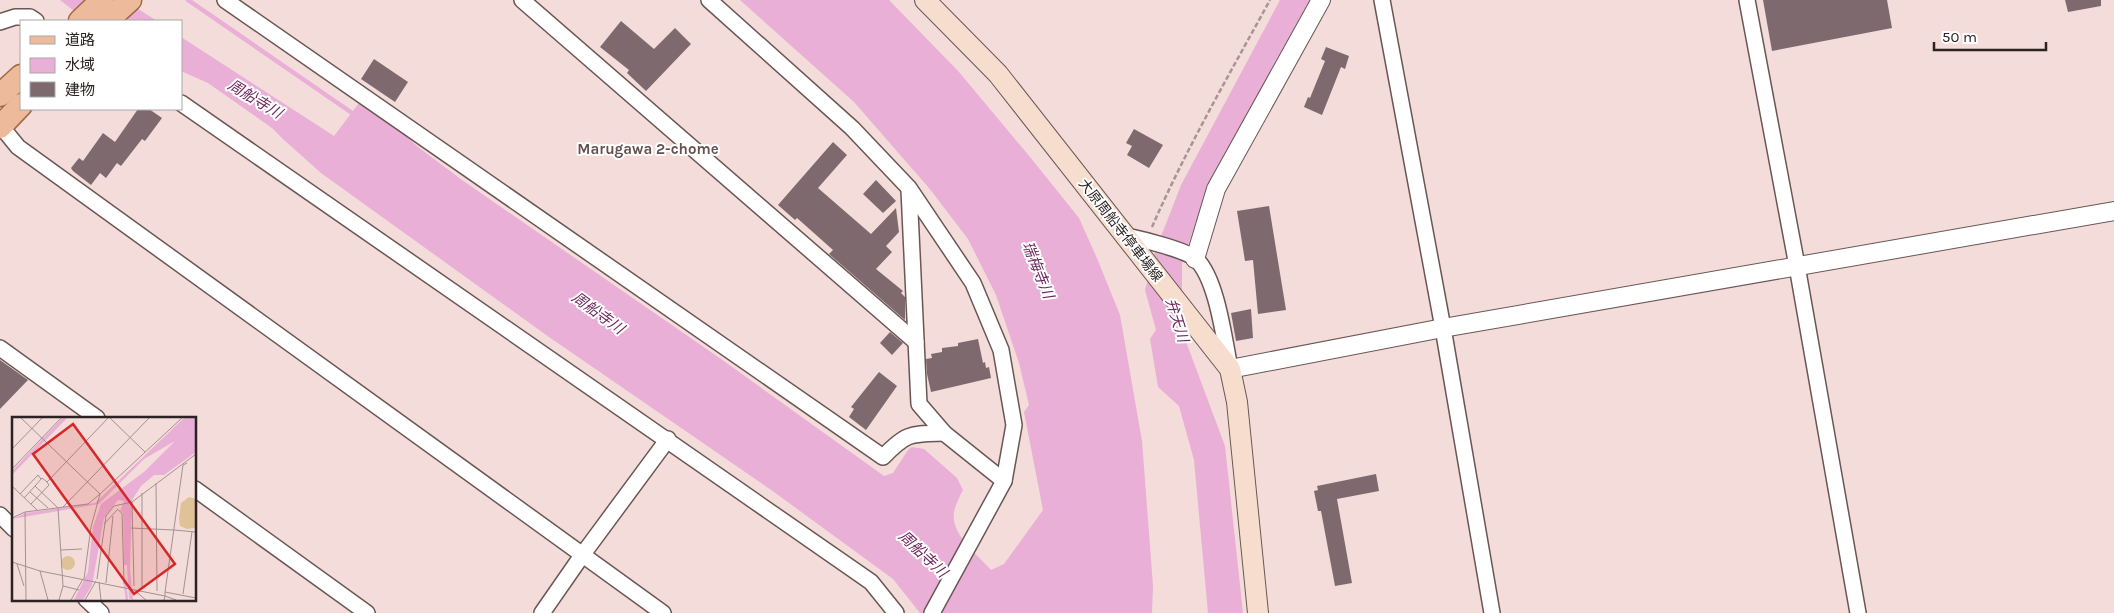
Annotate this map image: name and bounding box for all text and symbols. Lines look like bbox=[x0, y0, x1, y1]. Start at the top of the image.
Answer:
legend bbox=[20, 20, 182, 110]
scale bar bbox=[1934, 20, 2046, 52]
text: 50 m bbox=[1942, 28, 1977, 46]
text: 道路 bbox=[65, 31, 95, 49]
text: 水域 bbox=[65, 56, 95, 74]
water label: 周船寺川 bbox=[225, 76, 287, 123]
text: 建物 bbox=[65, 81, 95, 99]
district label: Marugawa 2-chome bbox=[577, 140, 719, 158]
street label: 大原周船寺停車場線 bbox=[1075, 175, 1166, 285]
water label: 瑞梅寺川 bbox=[1018, 239, 1058, 303]
water label: 周船寺川 bbox=[568, 288, 629, 339]
water label: 弁天川 bbox=[1162, 296, 1193, 346]
inset map bbox=[12, 417, 196, 600]
water label: 周船寺川 bbox=[895, 527, 953, 582]

